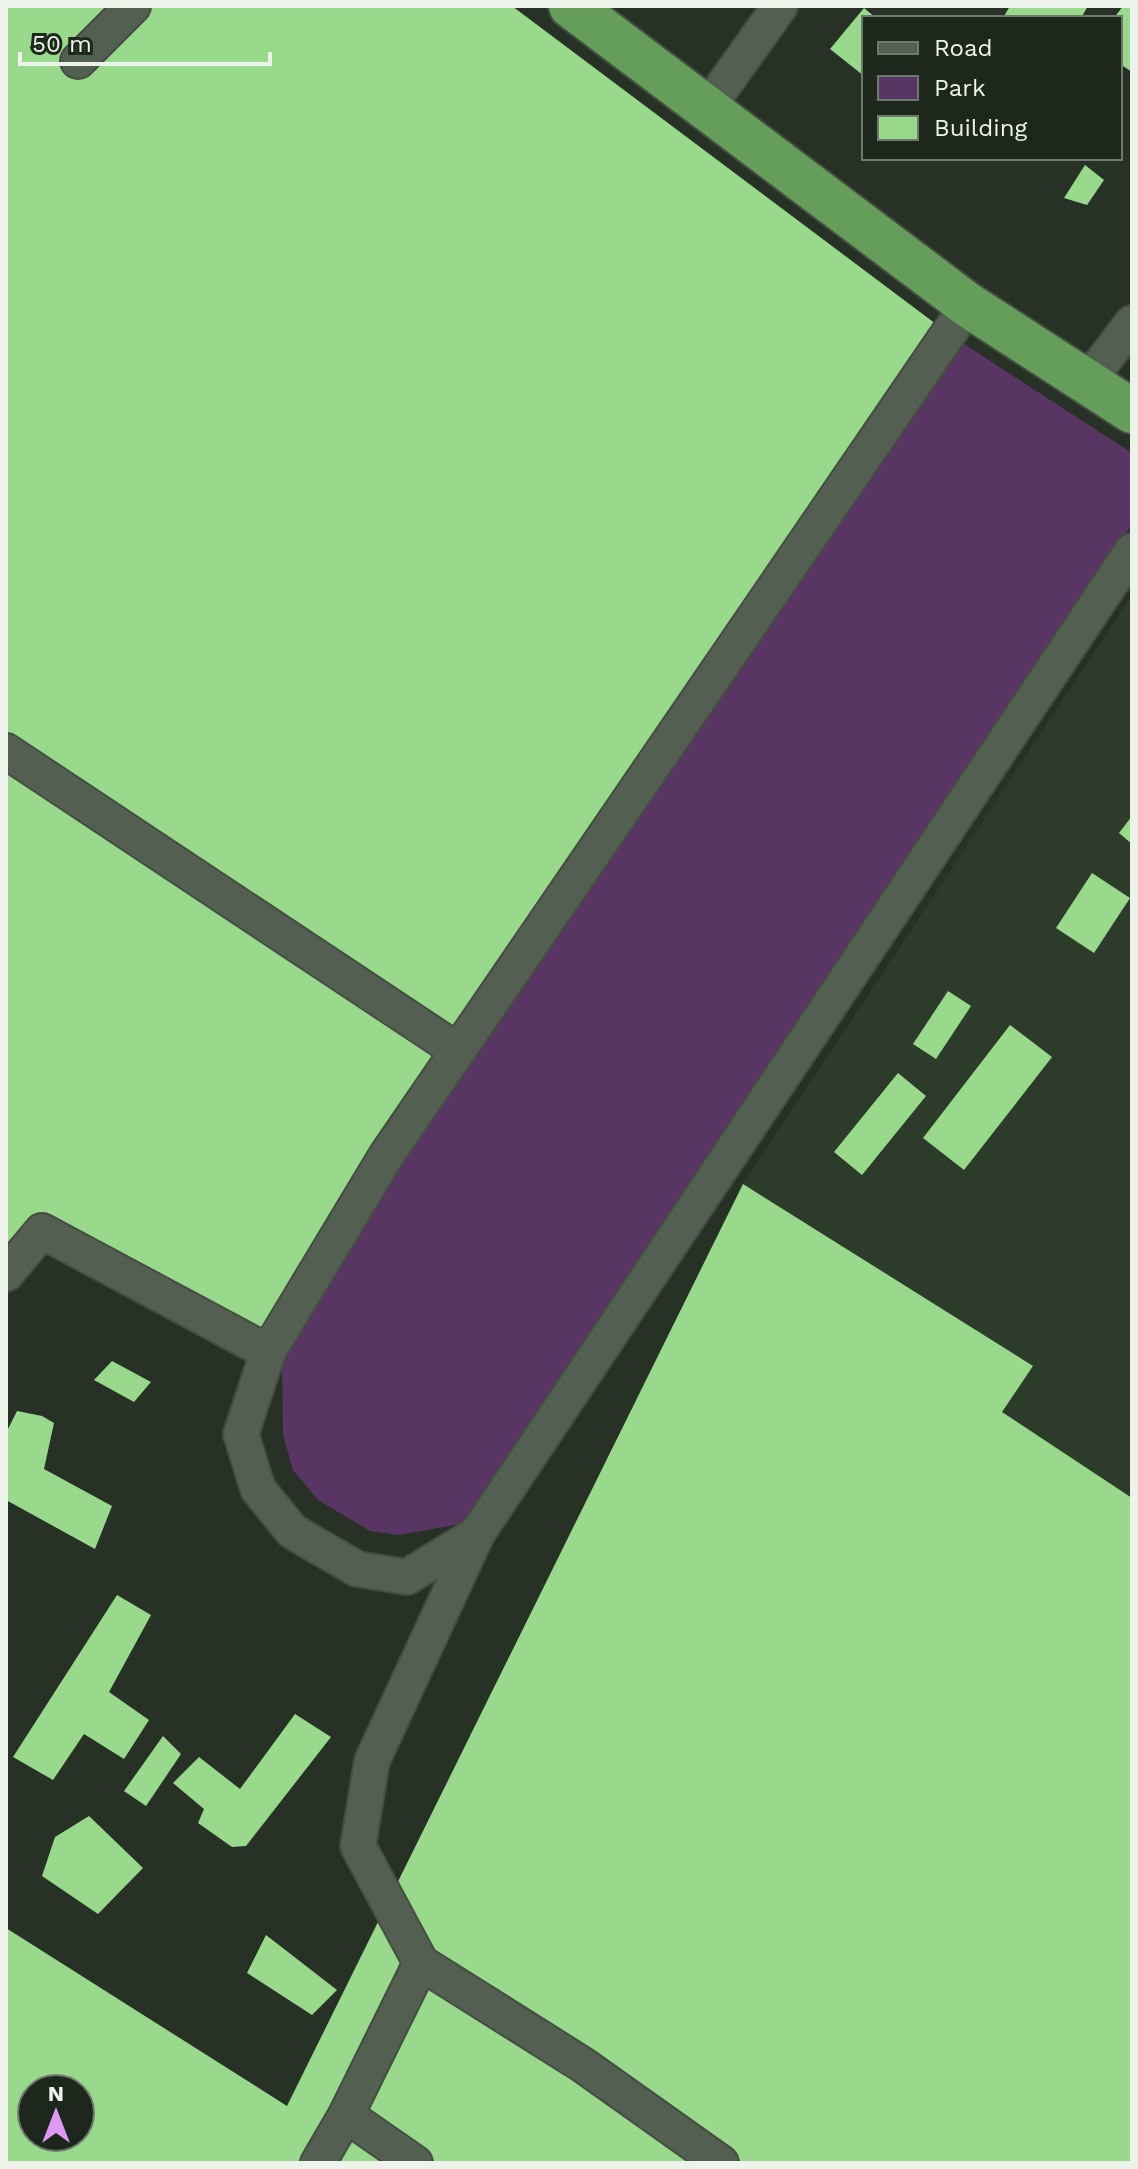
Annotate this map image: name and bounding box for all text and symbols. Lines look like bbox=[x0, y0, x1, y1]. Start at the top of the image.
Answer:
scale bar bbox=[20, 16, 270, 66]
legend bbox=[862, 16, 1122, 160]
text: 50 m bbox=[32, 30, 92, 58]
text: Road bbox=[934, 34, 993, 62]
text: Park bbox=[934, 74, 986, 102]
text: Building bbox=[934, 114, 1027, 142]
north arrow bbox=[16, 2073, 96, 2153]
text: N bbox=[48, 2081, 64, 2106]

